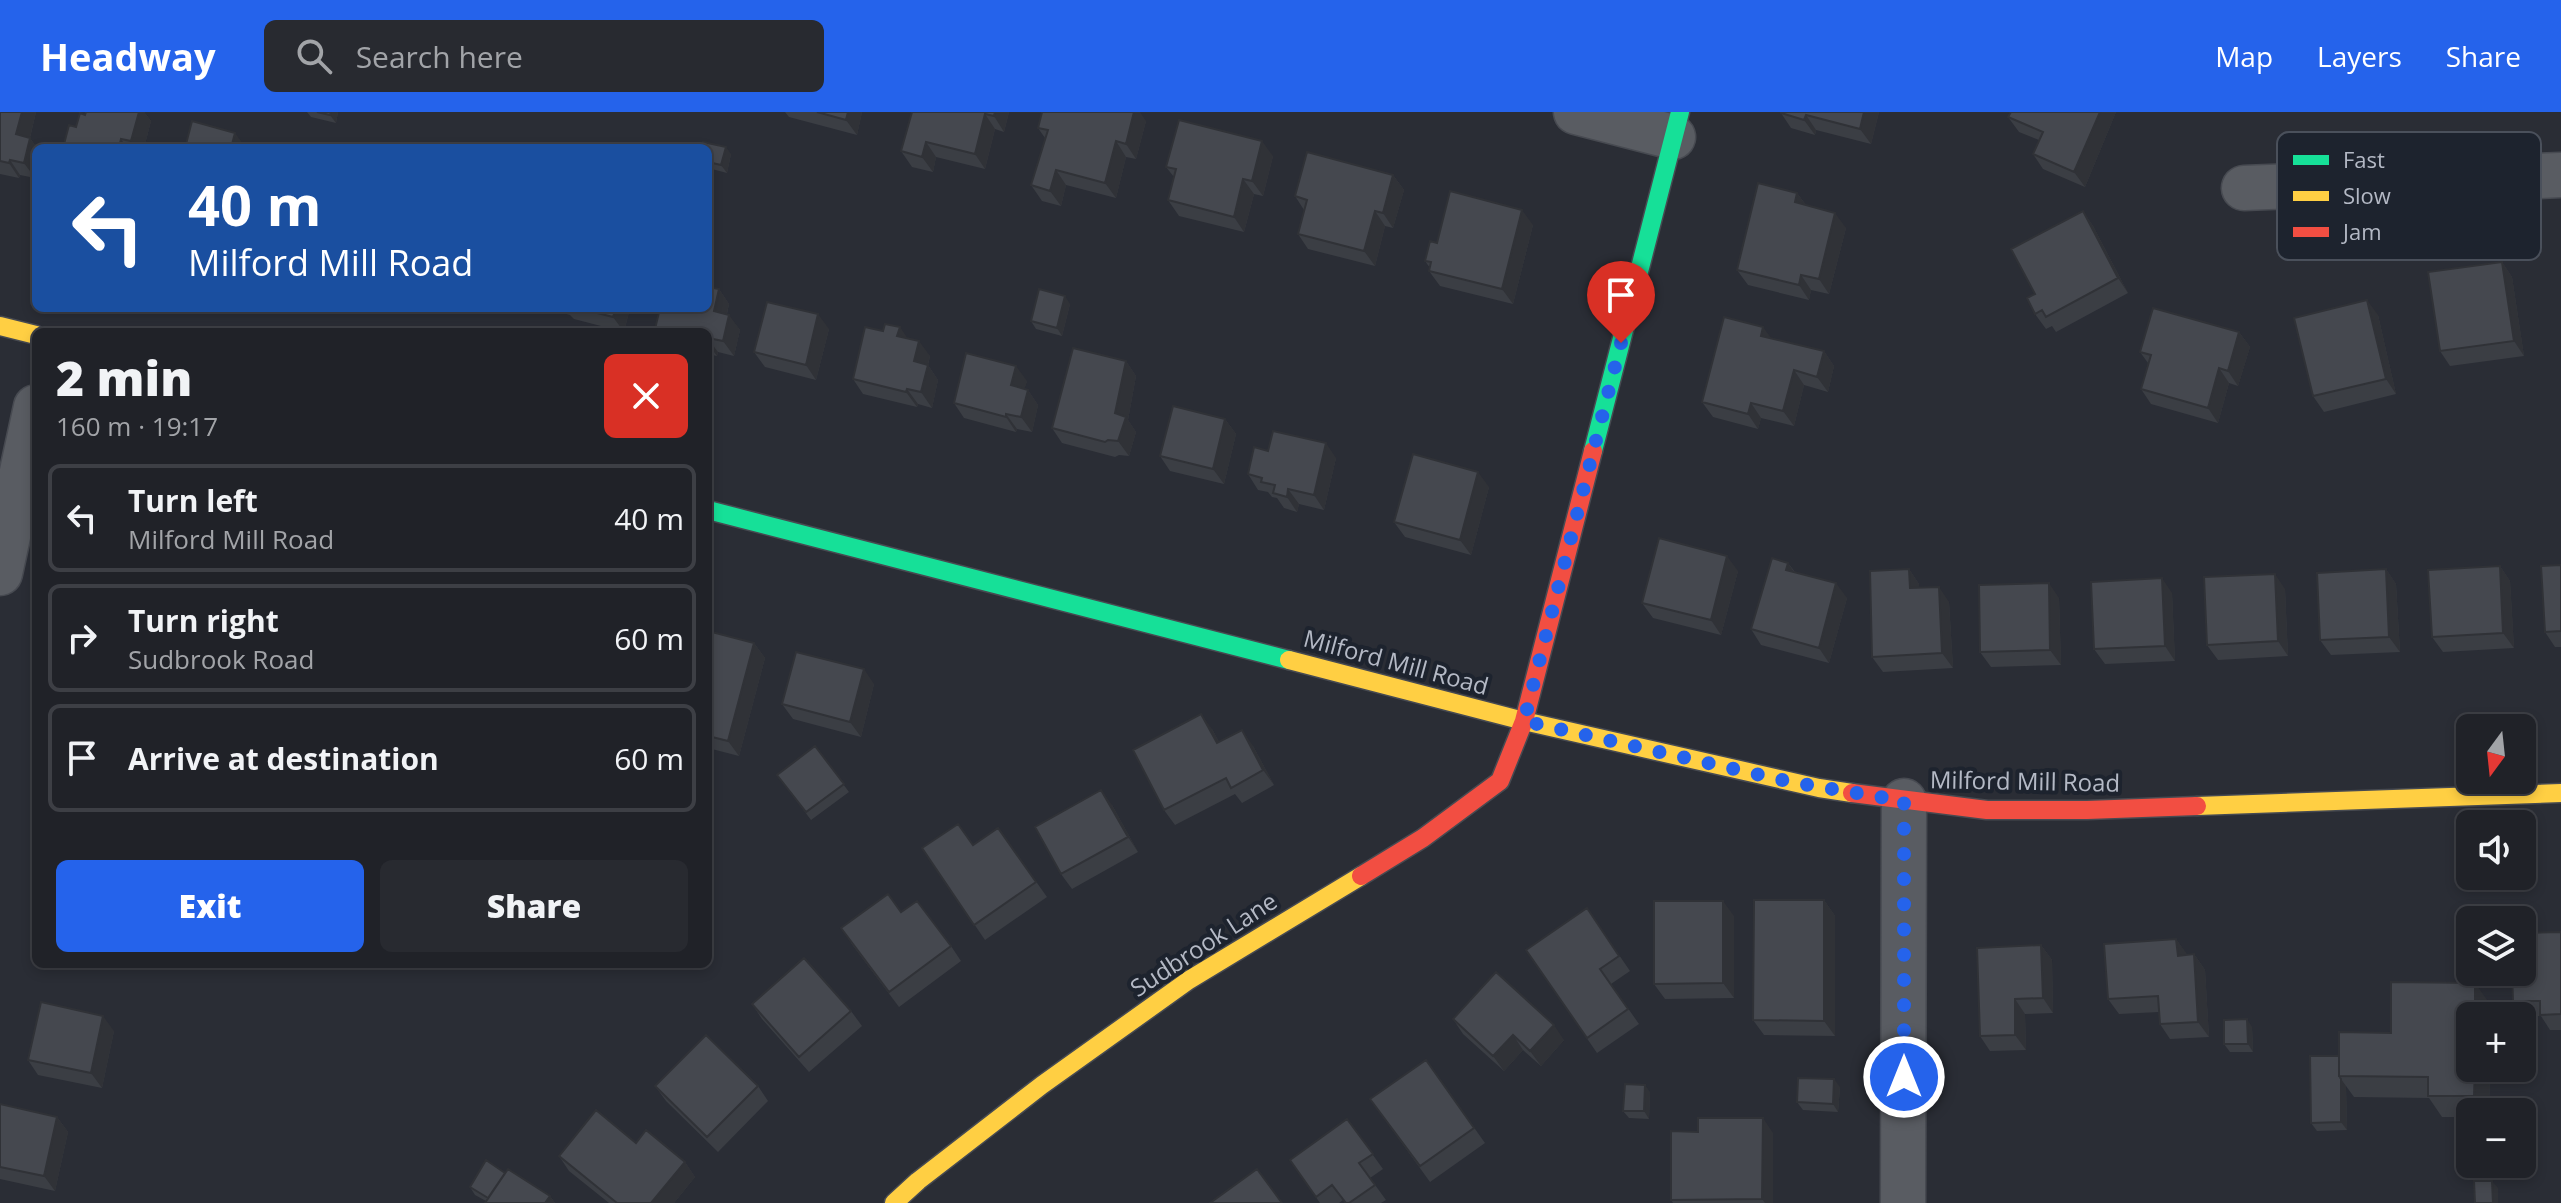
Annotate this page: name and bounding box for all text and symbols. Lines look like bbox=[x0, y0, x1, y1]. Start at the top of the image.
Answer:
search box bbox=[264, 20, 824, 92]
text: Headway bbox=[40, 30, 216, 82]
icon: search bbox=[292, 34, 336, 78]
text: Search here bbox=[356, 36, 523, 77]
text: Map bbox=[2215, 37, 2273, 75]
text: Layers bbox=[2317, 37, 2402, 75]
text: Share bbox=[2446, 37, 2521, 75]
legend bbox=[2277, 132, 2541, 260]
text: Fast bbox=[2343, 144, 2385, 174]
text: 40 m bbox=[188, 166, 322, 242]
icon: left bbox=[56, 176, 160, 280]
text: Slow bbox=[2343, 180, 2391, 210]
text: Jam bbox=[2341, 216, 2382, 246]
text: Milford Mill Road bbox=[188, 238, 473, 287]
pin bbox=[1587, 261, 1655, 343]
icon: arrive bbox=[1599, 273, 1643, 317]
text: 2 min bbox=[56, 345, 192, 410]
button: close bbox=[604, 354, 688, 438]
text: 160 m · 19:17 bbox=[56, 408, 218, 444]
text: Turn left bbox=[128, 480, 258, 521]
icon: left bbox=[60, 496, 104, 540]
text: 40 m bbox=[614, 498, 684, 539]
text: Milford Mill Road bbox=[128, 521, 334, 557]
text: Turn right bbox=[128, 600, 279, 641]
icon: right bbox=[60, 616, 104, 660]
text: 60 m bbox=[614, 618, 684, 659]
street label: Milford Mill Road bbox=[1300, 621, 1493, 702]
text: Sudbrook Road bbox=[128, 641, 314, 677]
north arrow bbox=[2456, 714, 2536, 794]
map controls bbox=[2456, 714, 2536, 1178]
icon: arrive bbox=[60, 736, 104, 780]
text: Arrive at destination bbox=[128, 738, 439, 779]
text: 60 m bbox=[614, 738, 684, 779]
street label: Milford Mill Road bbox=[1930, 762, 2120, 799]
button: sound bbox=[2456, 810, 2536, 890]
button: Exit bbox=[56, 860, 364, 952]
button: Share bbox=[380, 860, 688, 952]
street label: Sudbrook Lane bbox=[1123, 884, 1283, 1004]
button: layers bbox=[2456, 906, 2536, 986]
button: + bbox=[2456, 1002, 2536, 1082]
position arrow bbox=[1862, 1035, 1946, 1119]
button: − bbox=[2456, 1098, 2536, 1178]

